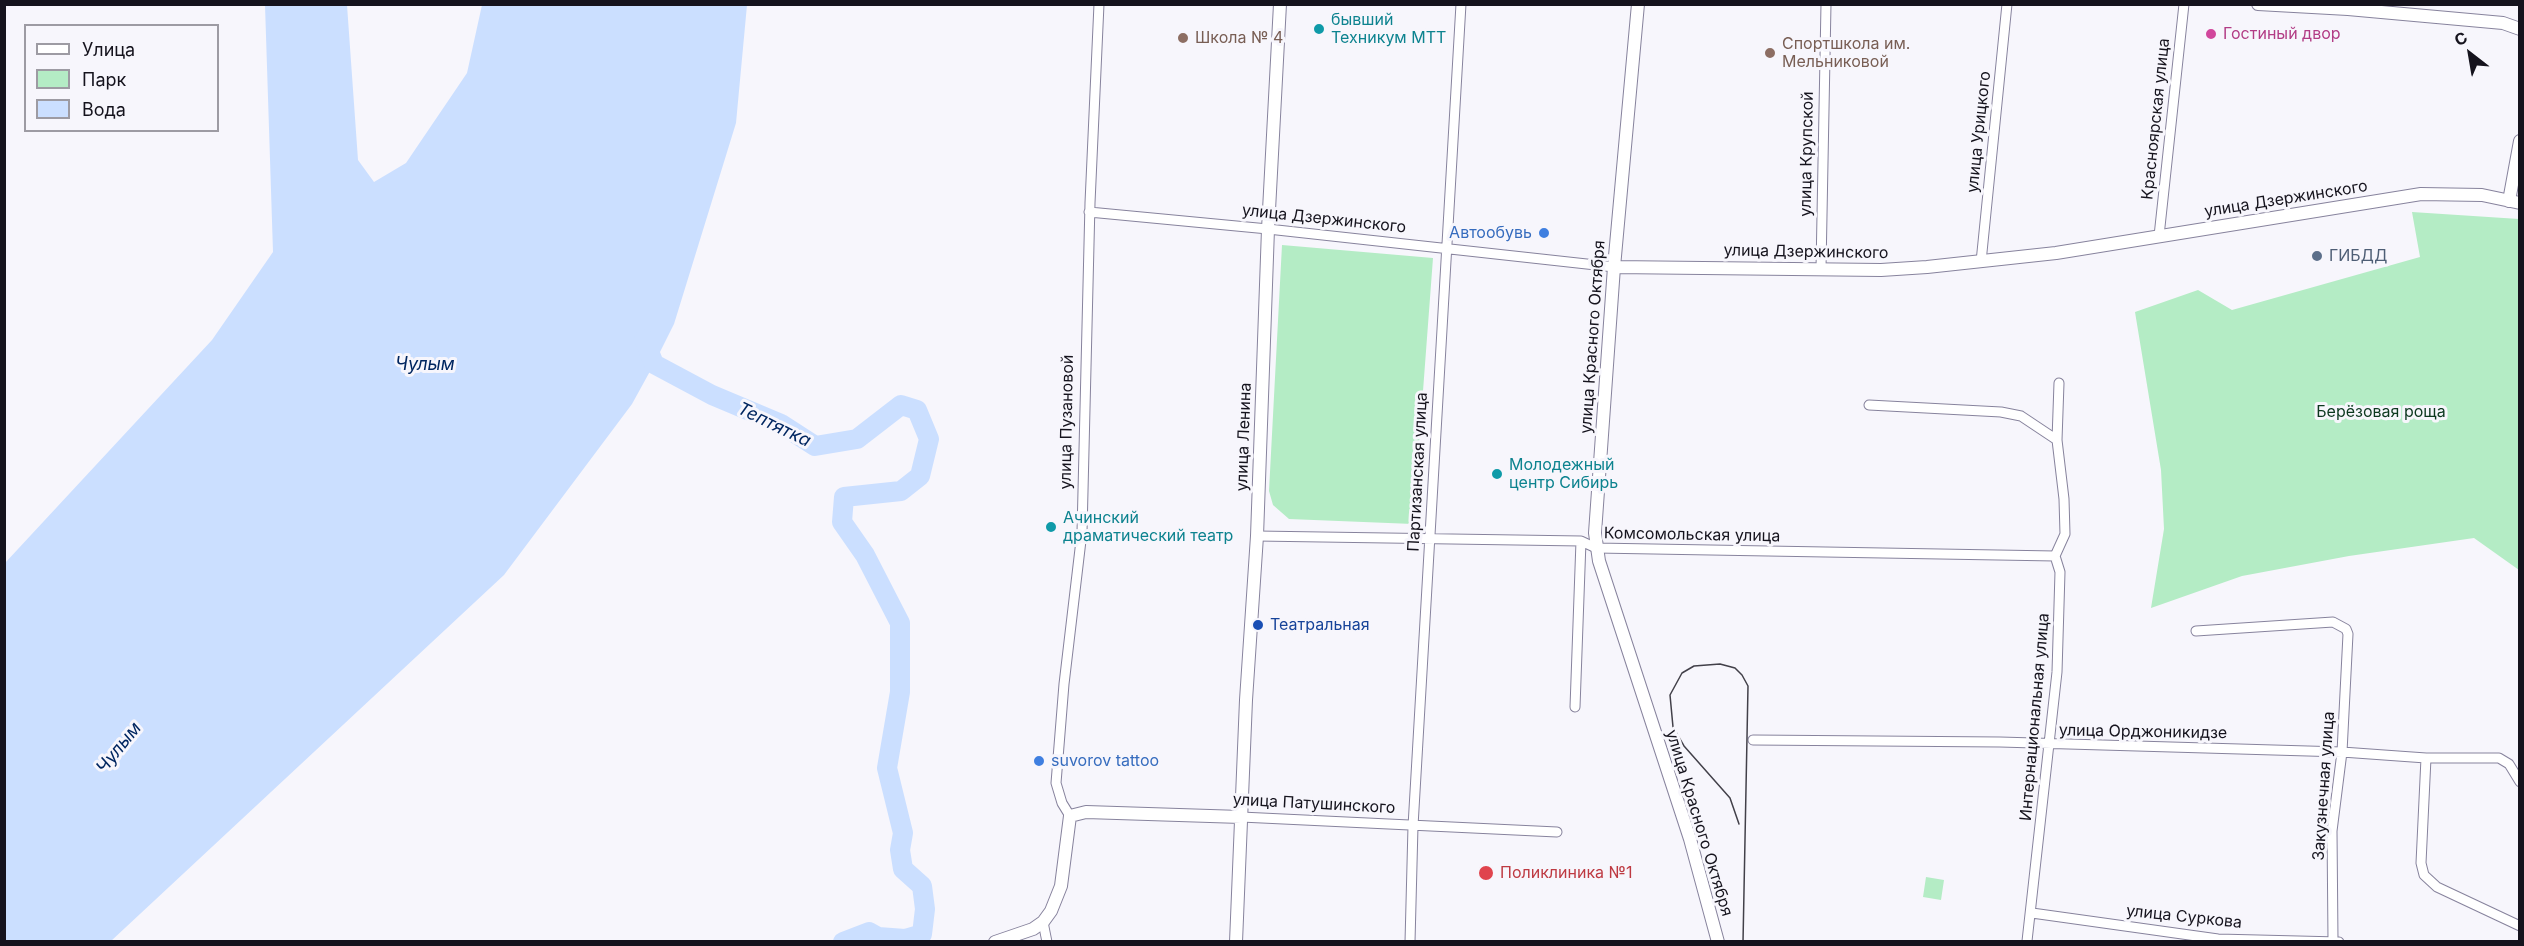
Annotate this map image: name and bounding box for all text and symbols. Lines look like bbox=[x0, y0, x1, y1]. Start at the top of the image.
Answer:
place label: бывший Техникум МТТ bbox=[1331, 10, 1446, 48]
marker: бывший Техникум МТТ bbox=[1312, 22, 1326, 36]
legend bbox=[24, 24, 219, 132]
place label: Гостиный двор bbox=[2223, 24, 2341, 44]
north arrow bbox=[2440, 24, 2500, 84]
marker: Гостиный двор bbox=[2204, 27, 2218, 41]
text: С bbox=[2451, 27, 2471, 50]
place label: Школа № 4 bbox=[1195, 28, 1283, 48]
marker: Школа № 4 bbox=[1176, 31, 1190, 45]
place label: Спортшкола им. Мельниковой bbox=[1782, 34, 1910, 72]
street label: Красноярская улица bbox=[2138, 37, 2174, 201]
text: Улица bbox=[82, 39, 135, 60]
marker: Спортшкола им. Мельниковой bbox=[1763, 46, 1777, 60]
text: Парк bbox=[82, 69, 126, 90]
street label: улица Урицкого bbox=[1963, 70, 1995, 194]
street label: улица Крупской bbox=[1796, 91, 1818, 217]
text: Вода bbox=[82, 99, 126, 120]
street label: улица Дзержинского bbox=[2203, 177, 2369, 221]
street label: улица Дзержинского bbox=[1241, 201, 1407, 237]
place label: Автообувь bbox=[1449, 223, 1532, 243]
marker: Автообувь bbox=[1537, 226, 1551, 240]
street label: улица Красного Октября bbox=[1577, 240, 1609, 434]
street label: улица Дзержинского bbox=[1723, 241, 1889, 263]
place label: ГИБДД bbox=[2329, 246, 2387, 266]
marker: ГИБДД bbox=[2310, 249, 2324, 263]
water label: Чулым bbox=[395, 354, 455, 376]
street label: улица Пузановой bbox=[1056, 355, 1078, 489]
street label: улица Ленина bbox=[1233, 382, 1255, 492]
street label: Партизанская улица bbox=[1404, 392, 1432, 552]
water label: Тептятка bbox=[734, 398, 814, 452]
park label: Берёзовая роща bbox=[2316, 402, 2446, 422]
place label: Молодежный центр Сибирь bbox=[1509, 455, 1618, 493]
marker: Молодежный центр Сибирь bbox=[1490, 467, 1504, 481]
place label: Ачинский драматический театр bbox=[1063, 508, 1233, 546]
marker: Ачинский драматический театр bbox=[1044, 520, 1058, 534]
street label: Комсомольская улица bbox=[1604, 524, 1780, 546]
street label: Интернациональная улица bbox=[2016, 612, 2054, 822]
place label: Театральная bbox=[1270, 615, 1370, 635]
marker: Театральная bbox=[1251, 618, 1265, 632]
street label: Закузнечная улица bbox=[2309, 711, 2339, 861]
water label: Чулым bbox=[92, 718, 146, 778]
street label: улица Орджоникидзе bbox=[2059, 721, 2227, 743]
street label: улица Красного Октября bbox=[1661, 727, 1737, 919]
place label: suvorov tattoo bbox=[1051, 751, 1159, 771]
marker: suvorov tattoo bbox=[1032, 754, 1046, 768]
street label: улица Патушинского bbox=[1232, 790, 1396, 818]
place label: Поликлиника №1 bbox=[1500, 863, 1633, 883]
marker: Поликлиника №1 bbox=[1477, 864, 1495, 882]
street label: улица Суркова bbox=[2125, 901, 2243, 933]

